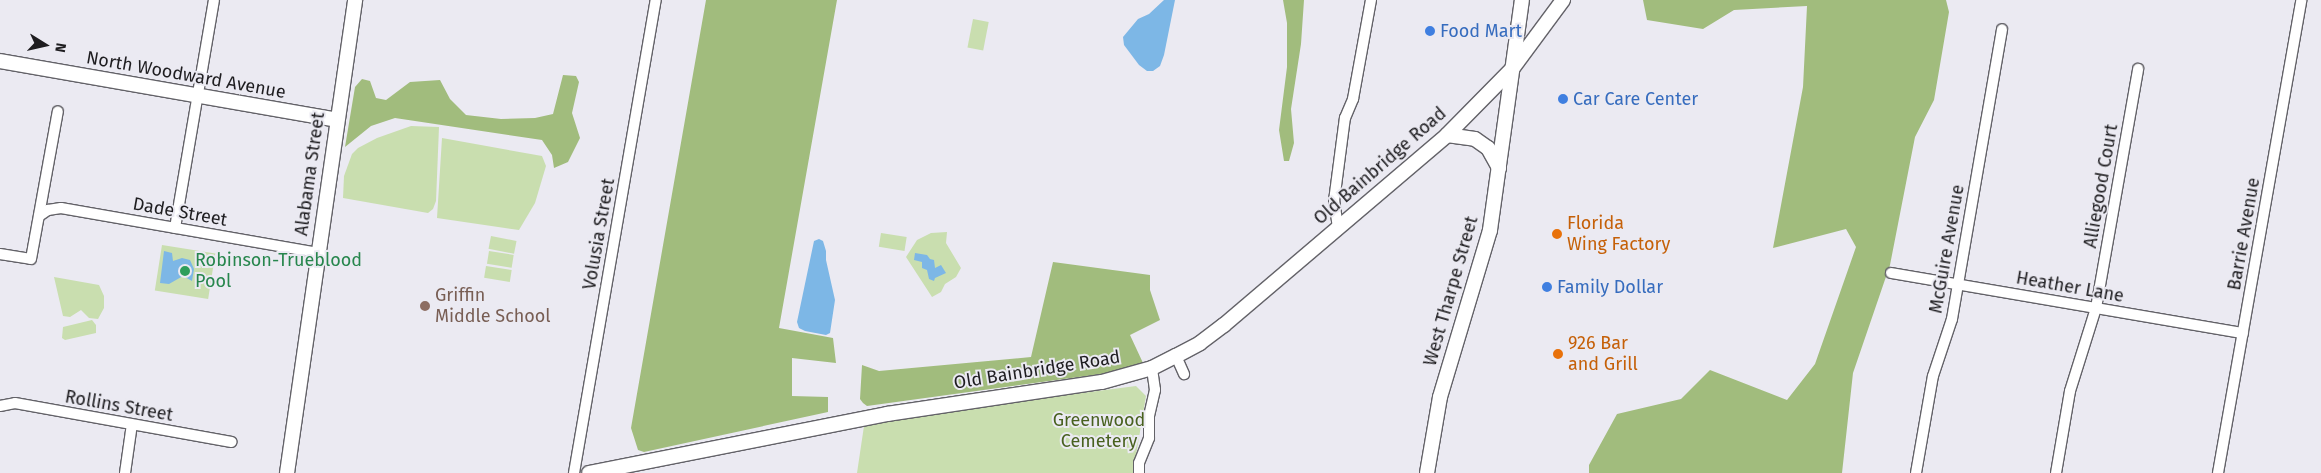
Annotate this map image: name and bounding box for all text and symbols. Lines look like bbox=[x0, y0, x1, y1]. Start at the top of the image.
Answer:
north arrow bbox=[20, 20, 70, 70]
place label: Food Mart bbox=[1440, 20, 1522, 42]
marker: Food Mart bbox=[1424, 25, 1436, 37]
text: N bbox=[51, 42, 69, 54]
street label: North Woodward Avenue bbox=[85, 47, 287, 103]
place label: Car Care Center bbox=[1573, 88, 1698, 110]
marker: Car Care Center bbox=[1557, 93, 1569, 105]
street label: Old Bainbridge Road bbox=[1309, 103, 1451, 229]
street label: Alabama Street bbox=[291, 111, 329, 237]
street label: Alliegood Court bbox=[2079, 122, 2123, 250]
street label: Barrie Avenue bbox=[2223, 176, 2265, 292]
street label: Volusia Street bbox=[579, 177, 619, 291]
street label: McGuire Avenue bbox=[1925, 183, 1969, 315]
street label: Dade Street bbox=[131, 193, 229, 231]
place label: Florida Wing Factory bbox=[1567, 213, 1670, 255]
street label: West Tharpe Street bbox=[1419, 214, 1483, 368]
marker: Florida Wing Factory bbox=[1551, 228, 1563, 240]
place label: Robinson-Trueblood Pool bbox=[195, 250, 362, 292]
marker: Robinson-Trueblood Pool bbox=[179, 265, 191, 277]
street label: Heather Lane bbox=[2014, 267, 2126, 307]
place label: Family Dollar bbox=[1557, 276, 1663, 298]
marker: Family Dollar bbox=[1541, 281, 1553, 293]
place label: Griffin Middle School bbox=[435, 285, 551, 328]
marker: Griffin Middle School bbox=[419, 300, 431, 312]
place label: 926 Bar and Grill bbox=[1568, 333, 1638, 376]
street label: Old Bainbridge Road bbox=[952, 346, 1122, 394]
marker: 926 Bar and Grill bbox=[1552, 348, 1564, 360]
street label: Rollins Street bbox=[63, 386, 175, 426]
park label: Greenwood Cemetery bbox=[1053, 410, 1145, 452]

